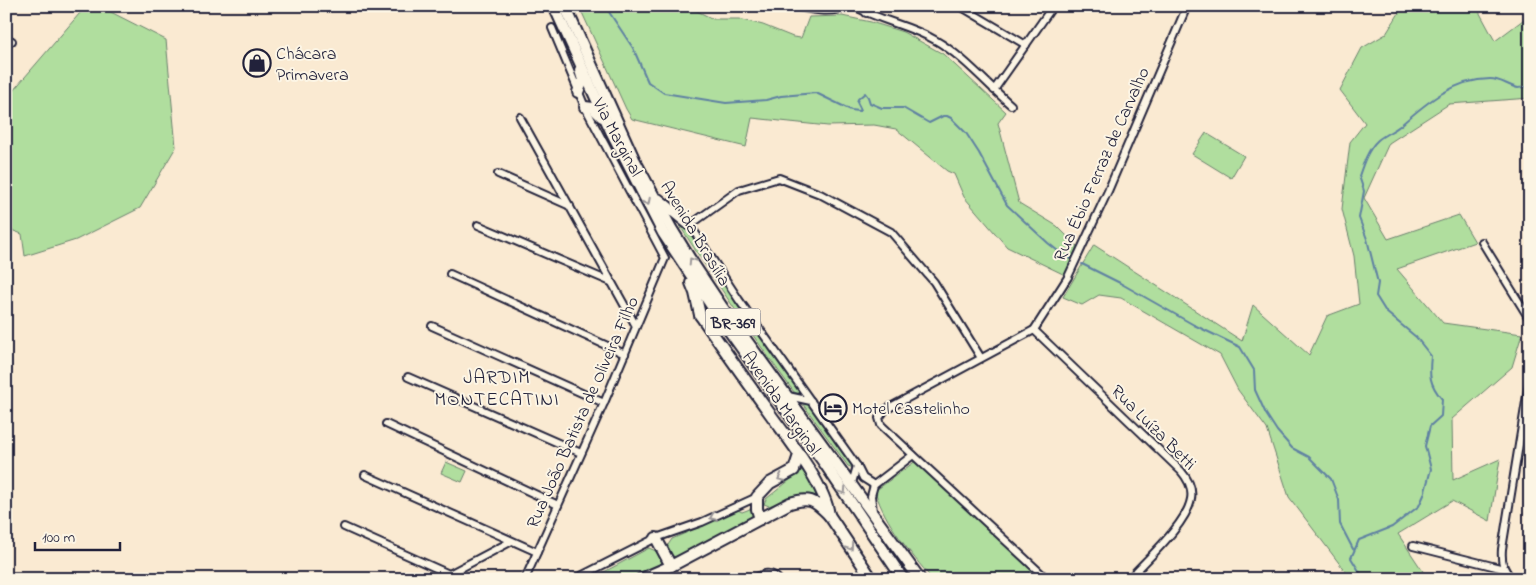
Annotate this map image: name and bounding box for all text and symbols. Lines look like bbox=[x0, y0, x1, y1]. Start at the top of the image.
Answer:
place label: Chácara Primavera bbox=[276, 42, 349, 89]
shop icon: Chácara Primavera bbox=[242, 48, 272, 78]
street label: Rua Ébio Ferraz de Carvalho bbox=[1048, 64, 1157, 266]
street label: Via Marginal bbox=[583, 93, 648, 182]
street label: Avenida Brasília bbox=[653, 176, 736, 292]
one-way arrow bbox=[641, 197, 651, 206]
one-way arrow bbox=[689, 258, 698, 267]
street label: Rua João Batista de Oliveira Filho bbox=[521, 293, 647, 533]
road number: BR-369 bbox=[706, 308, 760, 336]
street label: Avenida Marginal bbox=[734, 347, 826, 462]
district label: JARDIM MONTECATINI bbox=[434, 365, 560, 414]
street label: Rua Luíza Betti bbox=[1104, 380, 1201, 477]
hotel icon: Motel Castelinho bbox=[818, 393, 848, 423]
place label: Motel Castelinho bbox=[852, 397, 970, 423]
one-way arrow bbox=[778, 472, 787, 482]
one-way arrow bbox=[837, 485, 846, 495]
one-way arrow bbox=[709, 511, 718, 522]
scale bar bbox=[35, 520, 120, 552]
text: 100 m bbox=[42, 527, 75, 549]
one-way arrow bbox=[844, 541, 853, 551]

